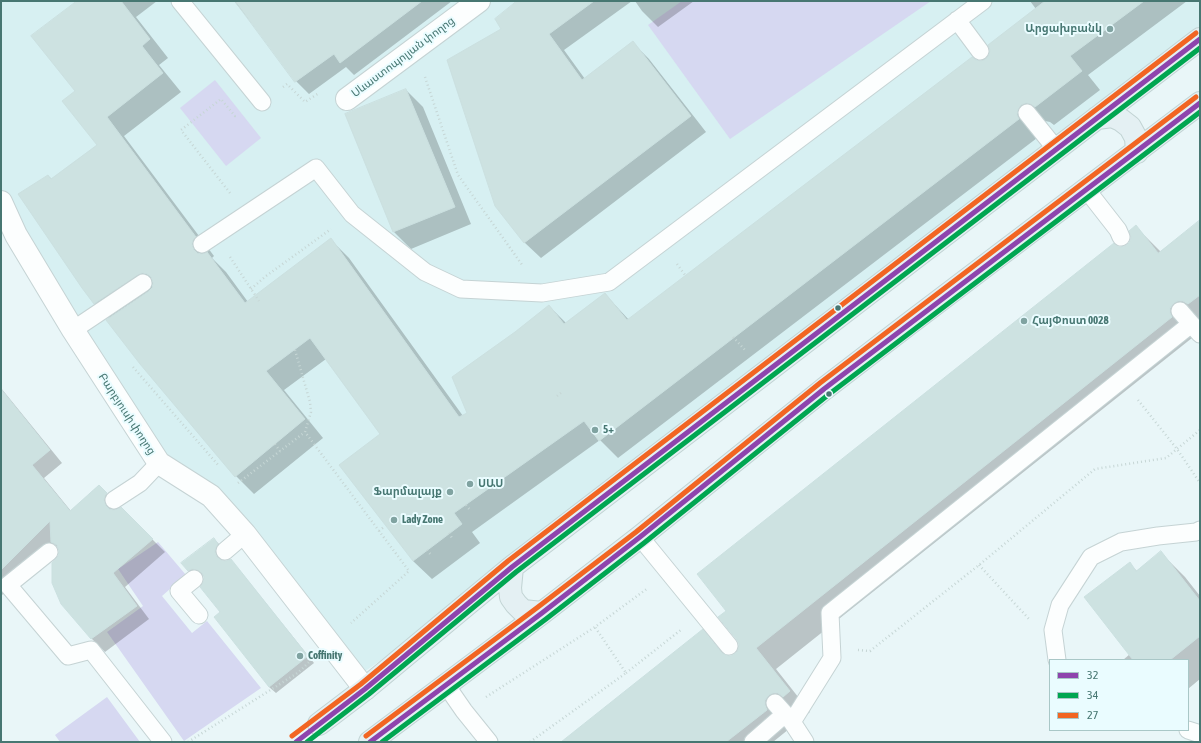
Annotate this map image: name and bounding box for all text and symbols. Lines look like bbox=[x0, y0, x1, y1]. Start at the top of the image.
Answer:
street label: Սևաստոպոլյան փողոց bbox=[349, 14, 457, 100]
place label: Արցախբանկ bbox=[1025, 22, 1102, 36]
marker: Արցախբանկ bbox=[1105, 24, 1115, 34]
unlabelled marker bbox=[833, 303, 843, 313]
place label: ՀայՓոստ 0028 bbox=[1032, 314, 1109, 328]
marker: ՀայՓոստ 0028 bbox=[1019, 316, 1029, 326]
street label: Բարբյուսի փողոց bbox=[96, 371, 158, 457]
unlabelled marker bbox=[824, 389, 834, 399]
place label: 5+ bbox=[603, 423, 614, 437]
marker: 5+ bbox=[590, 425, 600, 435]
place label: ՍԱՍ bbox=[478, 477, 503, 491]
marker: ՍԱՍ bbox=[465, 479, 475, 489]
place label: Ֆարմալայք bbox=[373, 485, 442, 499]
marker: Ֆարմալայք bbox=[445, 487, 455, 497]
place label: Lady Zone bbox=[402, 513, 443, 527]
marker: Lady Zone bbox=[389, 515, 399, 525]
place label: Coffinity bbox=[308, 649, 342, 663]
marker: Coffinity bbox=[295, 651, 305, 661]
legend bbox=[1049, 659, 1189, 731]
text: 32 bbox=[1087, 668, 1098, 682]
text: 34 bbox=[1087, 688, 1098, 702]
text: 27 bbox=[1087, 708, 1098, 722]

